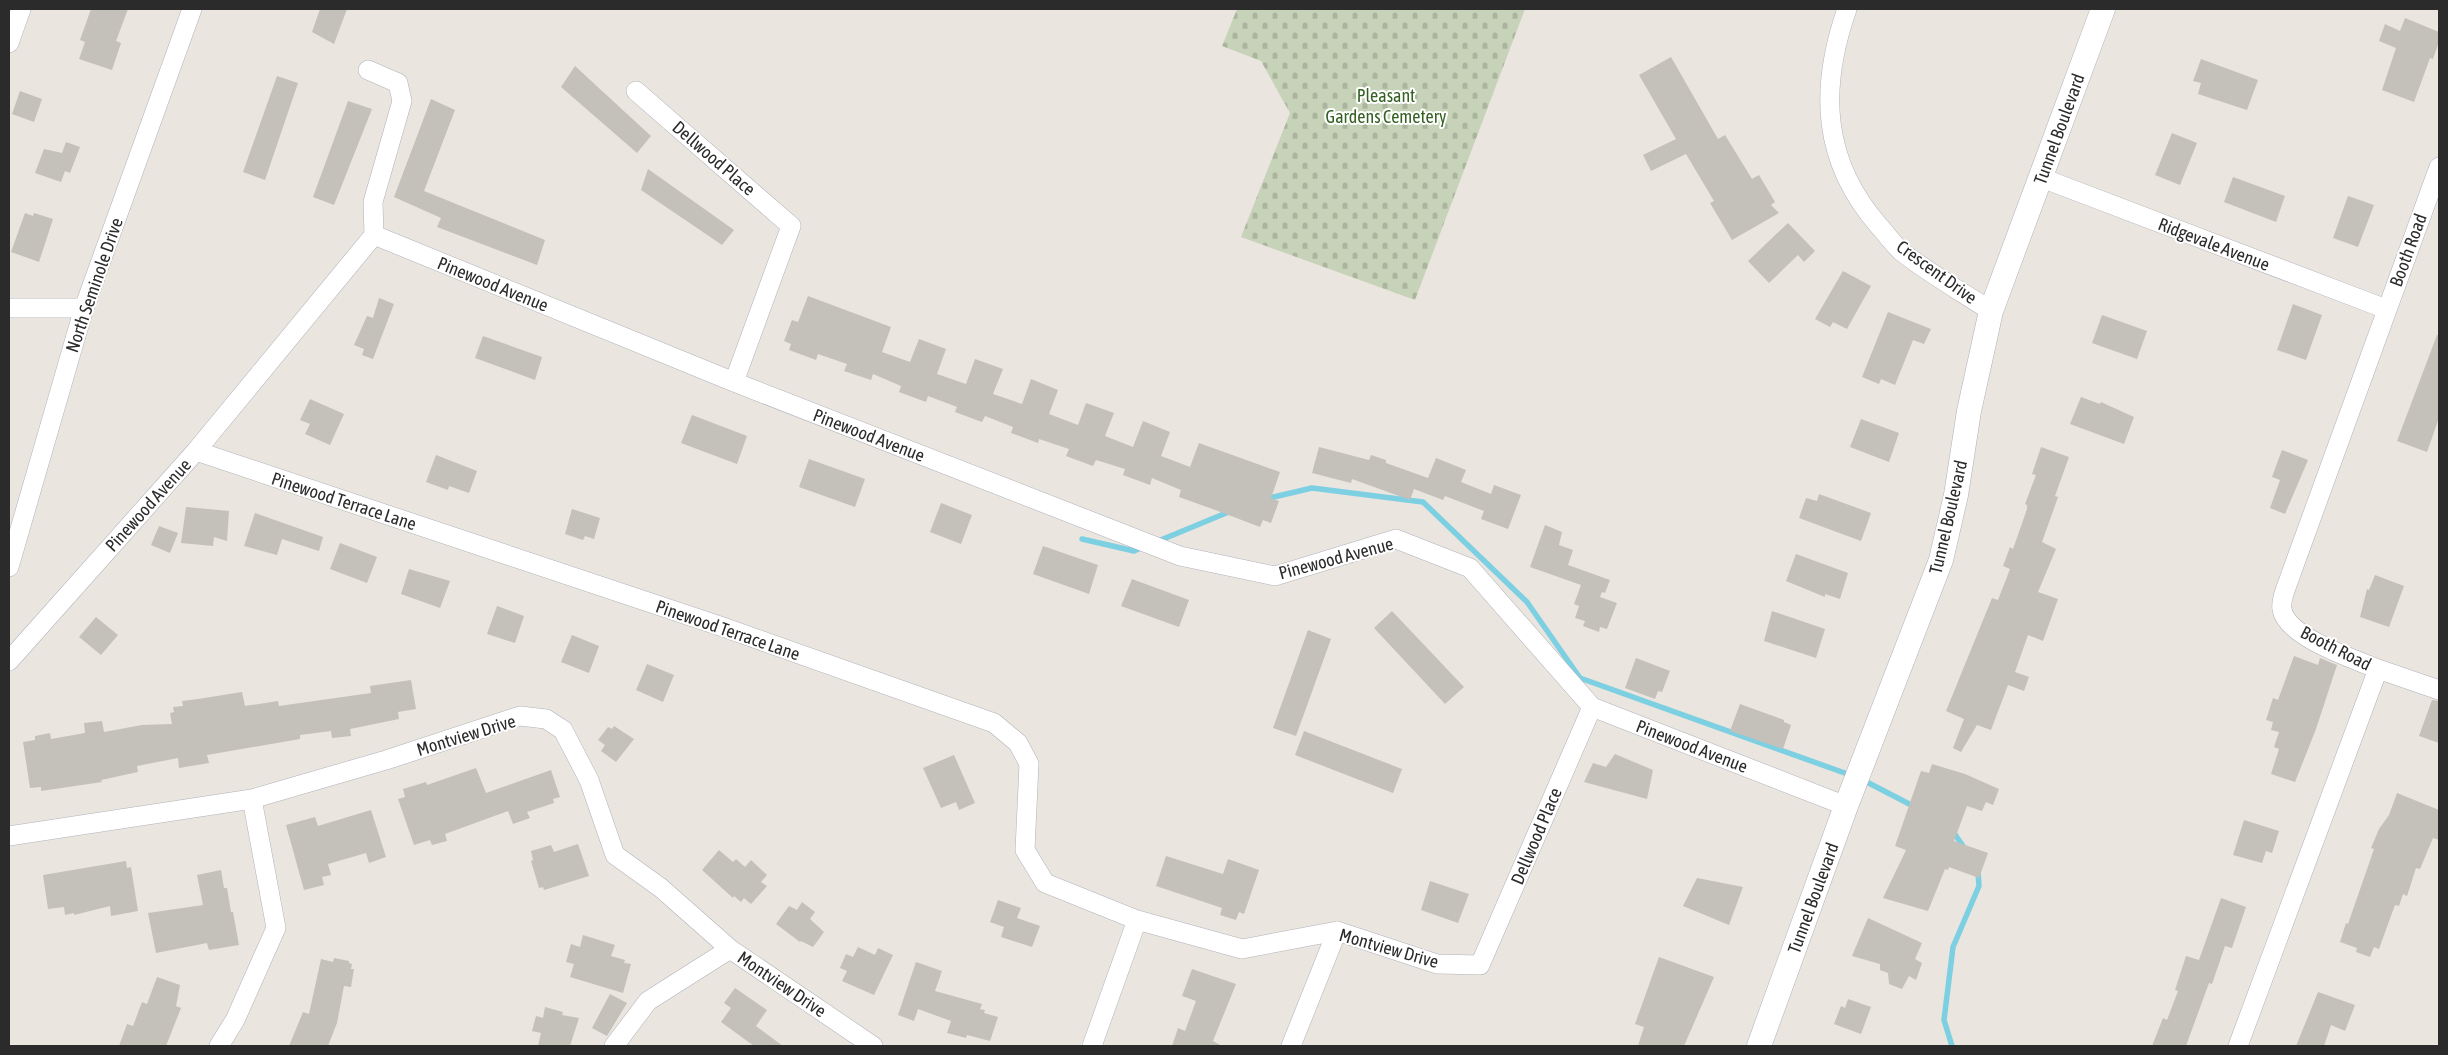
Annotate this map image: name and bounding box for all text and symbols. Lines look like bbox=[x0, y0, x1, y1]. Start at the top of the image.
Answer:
street label: Tunnel Boulevard bbox=[2029, 71, 2089, 187]
park label: Pleasant Gardens Cemetery bbox=[1326, 85, 1446, 127]
street label: Dellwood Place bbox=[668, 116, 760, 200]
street label: Booth Road bbox=[2385, 211, 2431, 289]
street label: Ridgevale Avenue bbox=[2155, 213, 2273, 275]
street label: North Seminole Drive bbox=[61, 215, 127, 355]
street label: Crescent Drive bbox=[1893, 236, 1981, 308]
street label: Pinewood Avenue bbox=[435, 252, 551, 316]
street label: Pinewood Avenue bbox=[810, 404, 928, 466]
street label: Pinewood Avenue bbox=[101, 454, 195, 556]
street label: Tunnel Boulevard bbox=[1925, 458, 1971, 576]
street label: Pinewood Terrace Lane bbox=[269, 468, 419, 534]
street label: Pinewood Avenue bbox=[1276, 533, 1396, 583]
street label: Pinewood Terrace Lane bbox=[653, 595, 803, 665]
street label: Booth Road bbox=[2297, 621, 2375, 675]
street label: Montview Drive bbox=[414, 710, 518, 760]
street label: Pinewood Avenue bbox=[1633, 715, 1751, 777]
street label: Dellwood Place bbox=[1506, 785, 1566, 887]
street label: Tunnel Boulevard bbox=[1783, 840, 1843, 956]
street label: Montview Drive bbox=[1337, 924, 1441, 972]
street label: Montview Drive bbox=[734, 947, 830, 1021]

